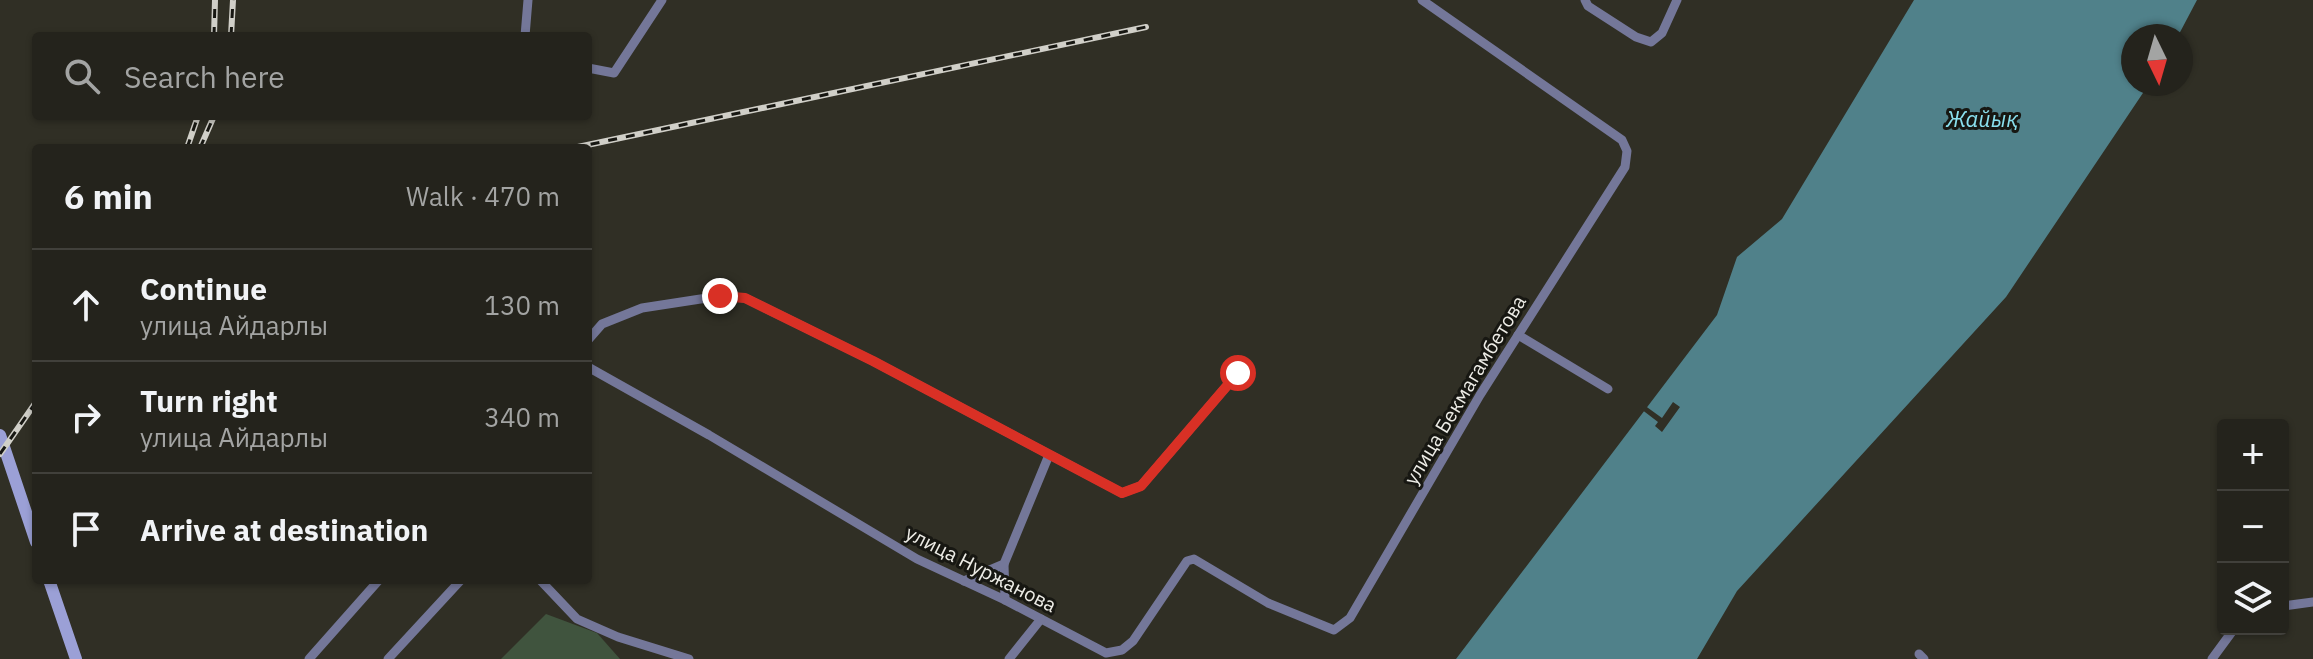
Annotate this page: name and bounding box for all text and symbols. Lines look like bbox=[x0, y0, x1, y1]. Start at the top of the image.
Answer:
north arrow bbox=[2121, 24, 2193, 96]
search box bbox=[32, 32, 592, 120]
icon: search bbox=[60, 54, 104, 98]
text: Search here bbox=[124, 57, 285, 96]
water label: Жайық bbox=[1945, 104, 2018, 133]
text: 6 min bbox=[64, 174, 153, 218]
text: Walk · 470 m bbox=[406, 179, 560, 213]
text: Continue bbox=[140, 269, 267, 308]
route end bbox=[702, 278, 738, 314]
icon: ahead bbox=[64, 283, 108, 327]
text: 130 m bbox=[484, 288, 560, 322]
street label: улица Бекмагамбетова bbox=[1397, 290, 1532, 490]
text: улица Айдарлы bbox=[140, 308, 328, 342]
route start bbox=[1220, 355, 1256, 391]
text: Turn right bbox=[140, 381, 278, 420]
icon: right bbox=[64, 395, 108, 439]
text: 340 m bbox=[484, 400, 560, 434]
map controls bbox=[2217, 419, 2289, 635]
button: + bbox=[2217, 419, 2289, 491]
text: улица Айдарлы bbox=[140, 420, 328, 454]
button: − bbox=[2217, 491, 2289, 563]
icon: arrive bbox=[64, 507, 108, 551]
text: Arrive at destination bbox=[140, 510, 428, 549]
street label: улица Нуржанова bbox=[901, 519, 1062, 618]
button: layers bbox=[2217, 563, 2289, 635]

